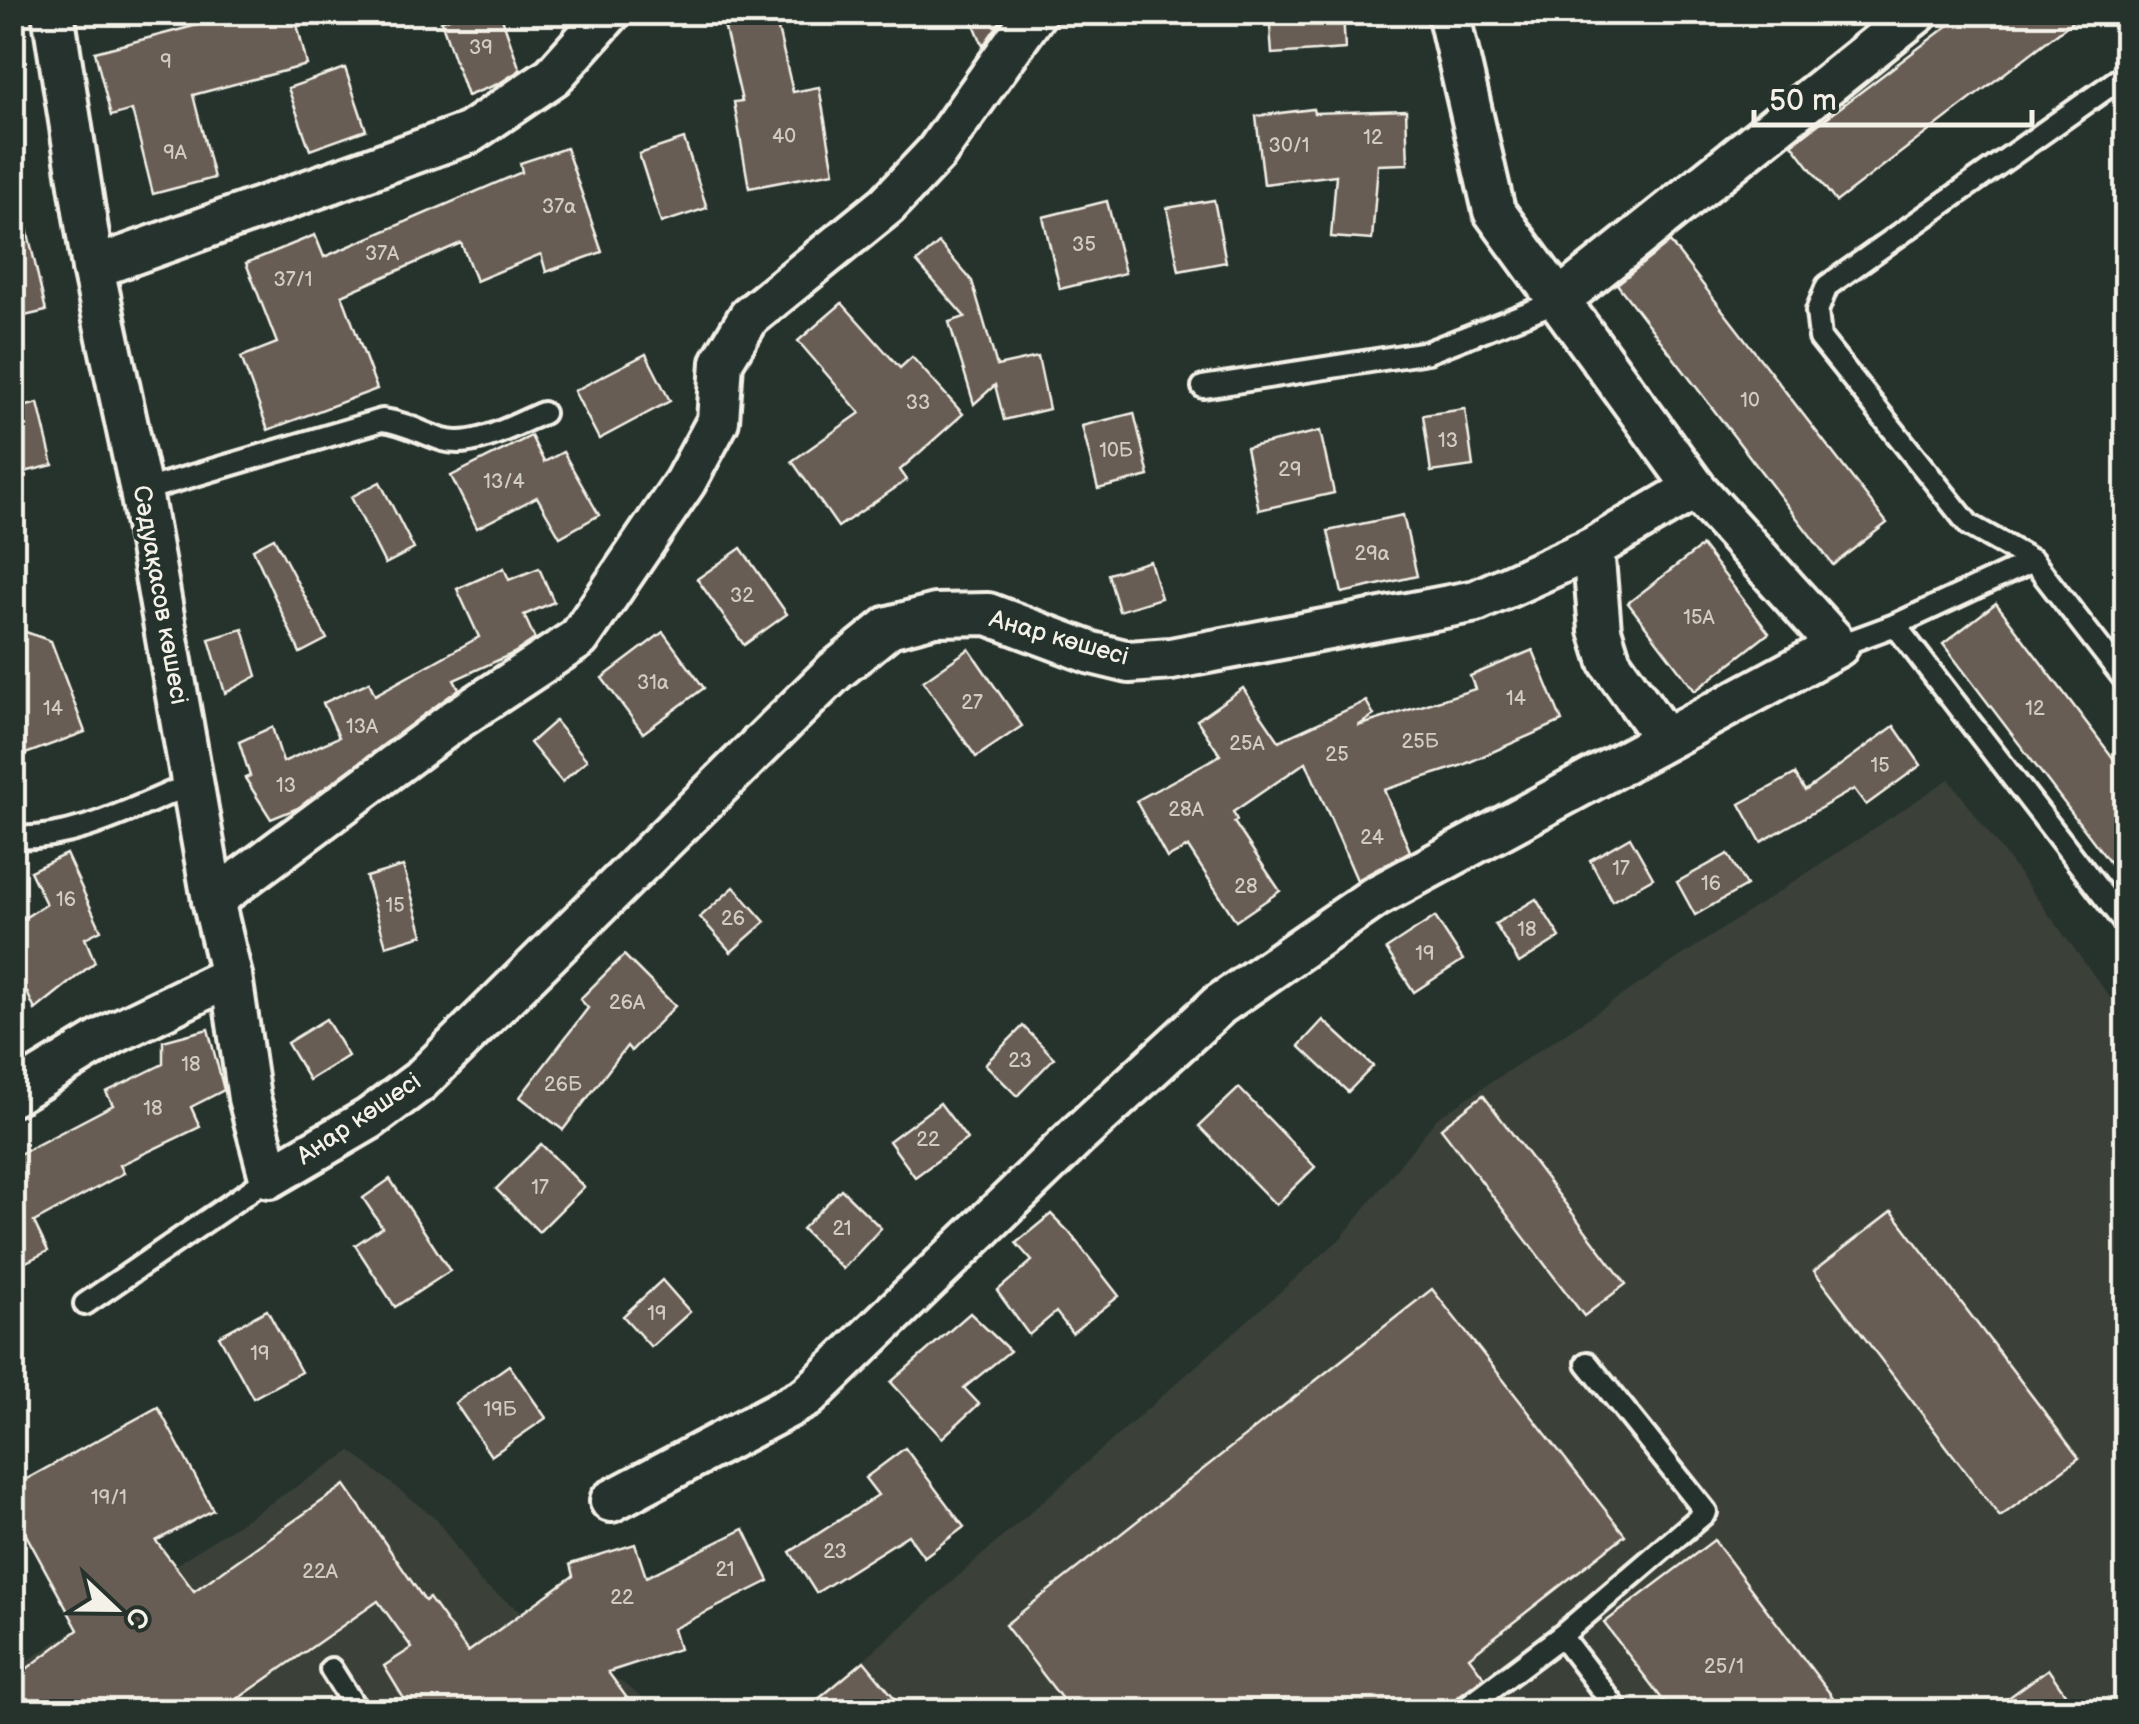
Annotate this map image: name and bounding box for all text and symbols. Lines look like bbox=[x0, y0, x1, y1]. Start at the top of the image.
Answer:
house number: 39 bbox=[469, 36, 493, 60]
house number: 9 bbox=[160, 50, 172, 74]
scale bar bbox=[1754, 65, 2032, 127]
text: 50 m bbox=[1769, 83, 1837, 119]
house number: 40 bbox=[772, 125, 796, 149]
house number: 12 bbox=[1363, 126, 1383, 150]
house number: 30/1 bbox=[1269, 134, 1309, 158]
house number: 9А bbox=[163, 141, 188, 165]
house number: 37а bbox=[542, 195, 576, 219]
house number: 35 bbox=[1072, 233, 1096, 257]
house number: 37А bbox=[365, 242, 400, 266]
house number: 37/1 bbox=[274, 268, 312, 292]
house number: 10 bbox=[1740, 389, 1760, 413]
house number: 33 bbox=[906, 391, 930, 415]
house number: 13 bbox=[1438, 429, 1458, 453]
house number: 10Б bbox=[1099, 439, 1133, 463]
house number: 29 bbox=[1278, 458, 1302, 482]
house number: 13/4 bbox=[483, 470, 525, 494]
street label: Сәдуақасов көшесі bbox=[125, 483, 195, 707]
house number: 29а bbox=[1354, 542, 1390, 566]
house number: 32 bbox=[730, 584, 754, 608]
street label: Анар көшесі bbox=[985, 603, 1132, 673]
house number: 15А bbox=[1683, 606, 1716, 630]
house number: 31а bbox=[637, 671, 669, 695]
house number: 14 bbox=[1506, 687, 1526, 711]
house number: 27 bbox=[961, 691, 983, 715]
house number: 14 bbox=[43, 697, 63, 721]
house number: 12 bbox=[2025, 697, 2045, 721]
house number: 13А bbox=[346, 715, 379, 739]
house number: 25Б bbox=[1401, 730, 1439, 754]
house number: 25А bbox=[1229, 732, 1266, 756]
house number: 25 bbox=[1325, 743, 1349, 767]
house number: 15 bbox=[1870, 754, 1890, 778]
house number: 13 bbox=[276, 774, 296, 798]
house number: 28А bbox=[1168, 798, 1205, 822]
house number: 24 bbox=[1360, 826, 1384, 850]
house number: 17 bbox=[1612, 857, 1630, 881]
house number: 16 bbox=[1701, 872, 1721, 896]
house number: 28 bbox=[1234, 875, 1258, 899]
house number: 16 bbox=[56, 888, 76, 912]
house number: 15 bbox=[385, 894, 405, 918]
house number: 26 bbox=[721, 907, 745, 931]
house number: 18 bbox=[1517, 918, 1537, 942]
house number: 19 bbox=[1415, 942, 1435, 966]
house number: 26А bbox=[609, 991, 646, 1015]
house number: 23 bbox=[1008, 1049, 1032, 1073]
house number: 18 bbox=[181, 1053, 201, 1077]
street label: Анар көшесі bbox=[290, 1066, 427, 1172]
house number: 26Б bbox=[544, 1073, 582, 1097]
house number: 18 bbox=[143, 1097, 163, 1121]
house number: 22 bbox=[916, 1128, 940, 1152]
house number: 17 bbox=[531, 1176, 549, 1200]
house number: 21 bbox=[832, 1217, 852, 1241]
house number: 19 bbox=[647, 1302, 667, 1326]
house number: 19 bbox=[250, 1342, 270, 1366]
house number: 19Б bbox=[483, 1398, 517, 1422]
house number: 19/1 bbox=[91, 1486, 127, 1510]
house number: 23 bbox=[823, 1540, 847, 1564]
house number: 21 bbox=[715, 1558, 735, 1582]
north arrow bbox=[65, 1559, 165, 1659]
house number: 22А bbox=[302, 1560, 339, 1584]
house number: 22 bbox=[610, 1586, 634, 1610]
text: С bbox=[118, 1603, 156, 1634]
house number: 25/1 bbox=[1704, 1655, 1744, 1679]

